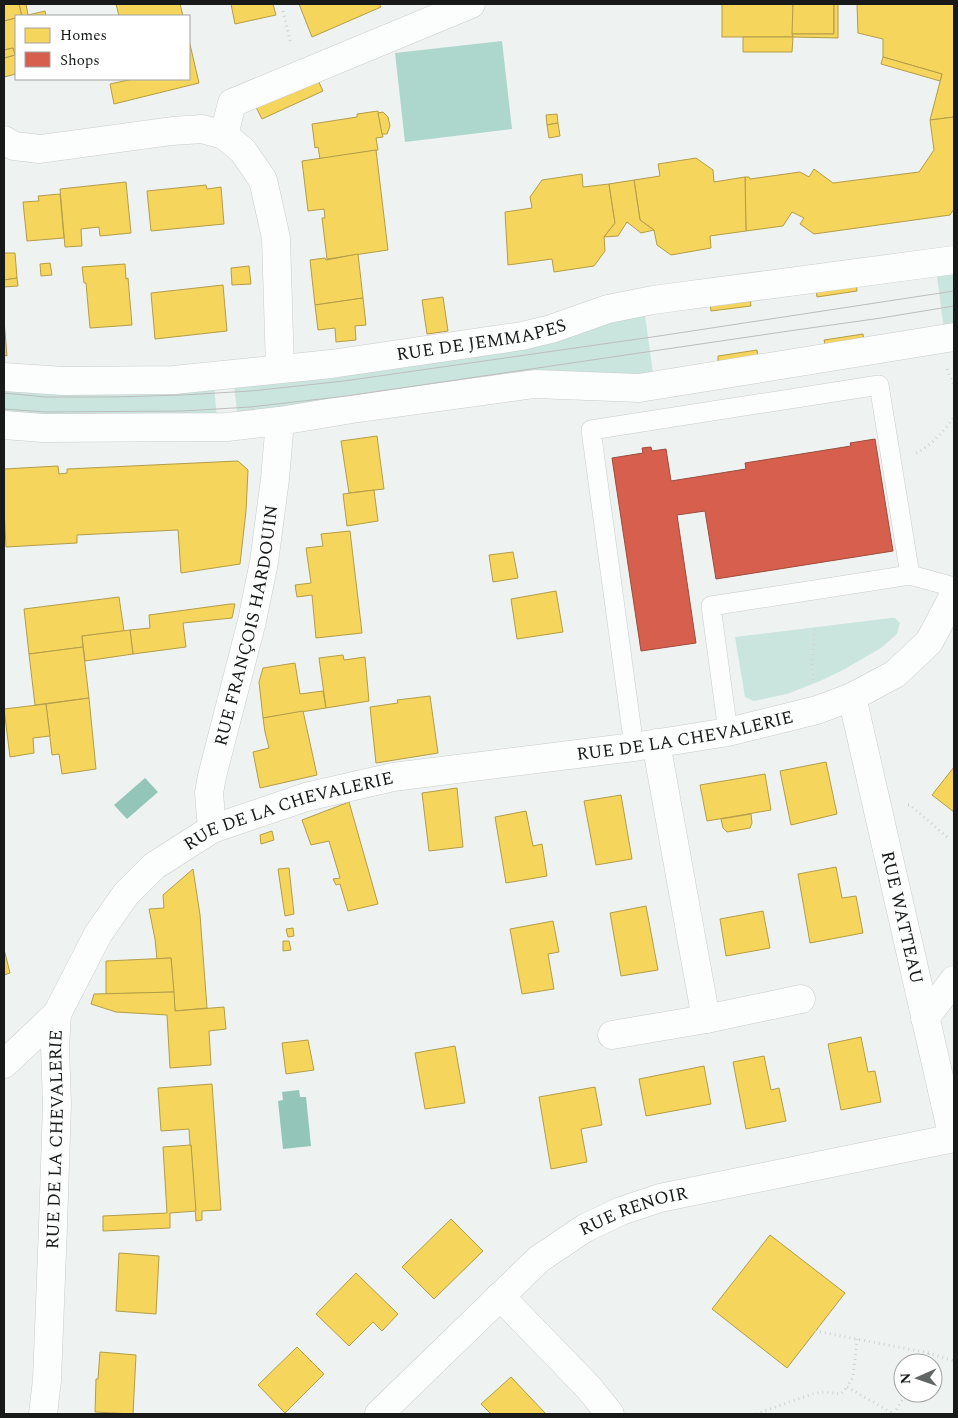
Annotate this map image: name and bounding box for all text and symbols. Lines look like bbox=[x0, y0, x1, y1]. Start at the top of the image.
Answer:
legend bbox=[15, 15, 190, 80]
text: Homes bbox=[60, 24, 107, 47]
text: Shops bbox=[60, 49, 100, 72]
street label: RUE DE JEMMAPES bbox=[394, 312, 570, 368]
street label: RUE FRANÇOIS HARDOUIN bbox=[207, 503, 285, 749]
street label: RUE DE LA CHEVALERIE bbox=[575, 703, 796, 768]
street label: RUE DE LA CHEVALERIE bbox=[178, 764, 396, 858]
street label: RUE WATTEAU bbox=[874, 848, 930, 987]
street label: RUE DE LA CHEVALERIE bbox=[39, 1029, 71, 1250]
street label: RUE RENOIR bbox=[575, 1180, 690, 1243]
north arrow bbox=[893, 1353, 943, 1403]
text: N bbox=[895, 1372, 916, 1385]

